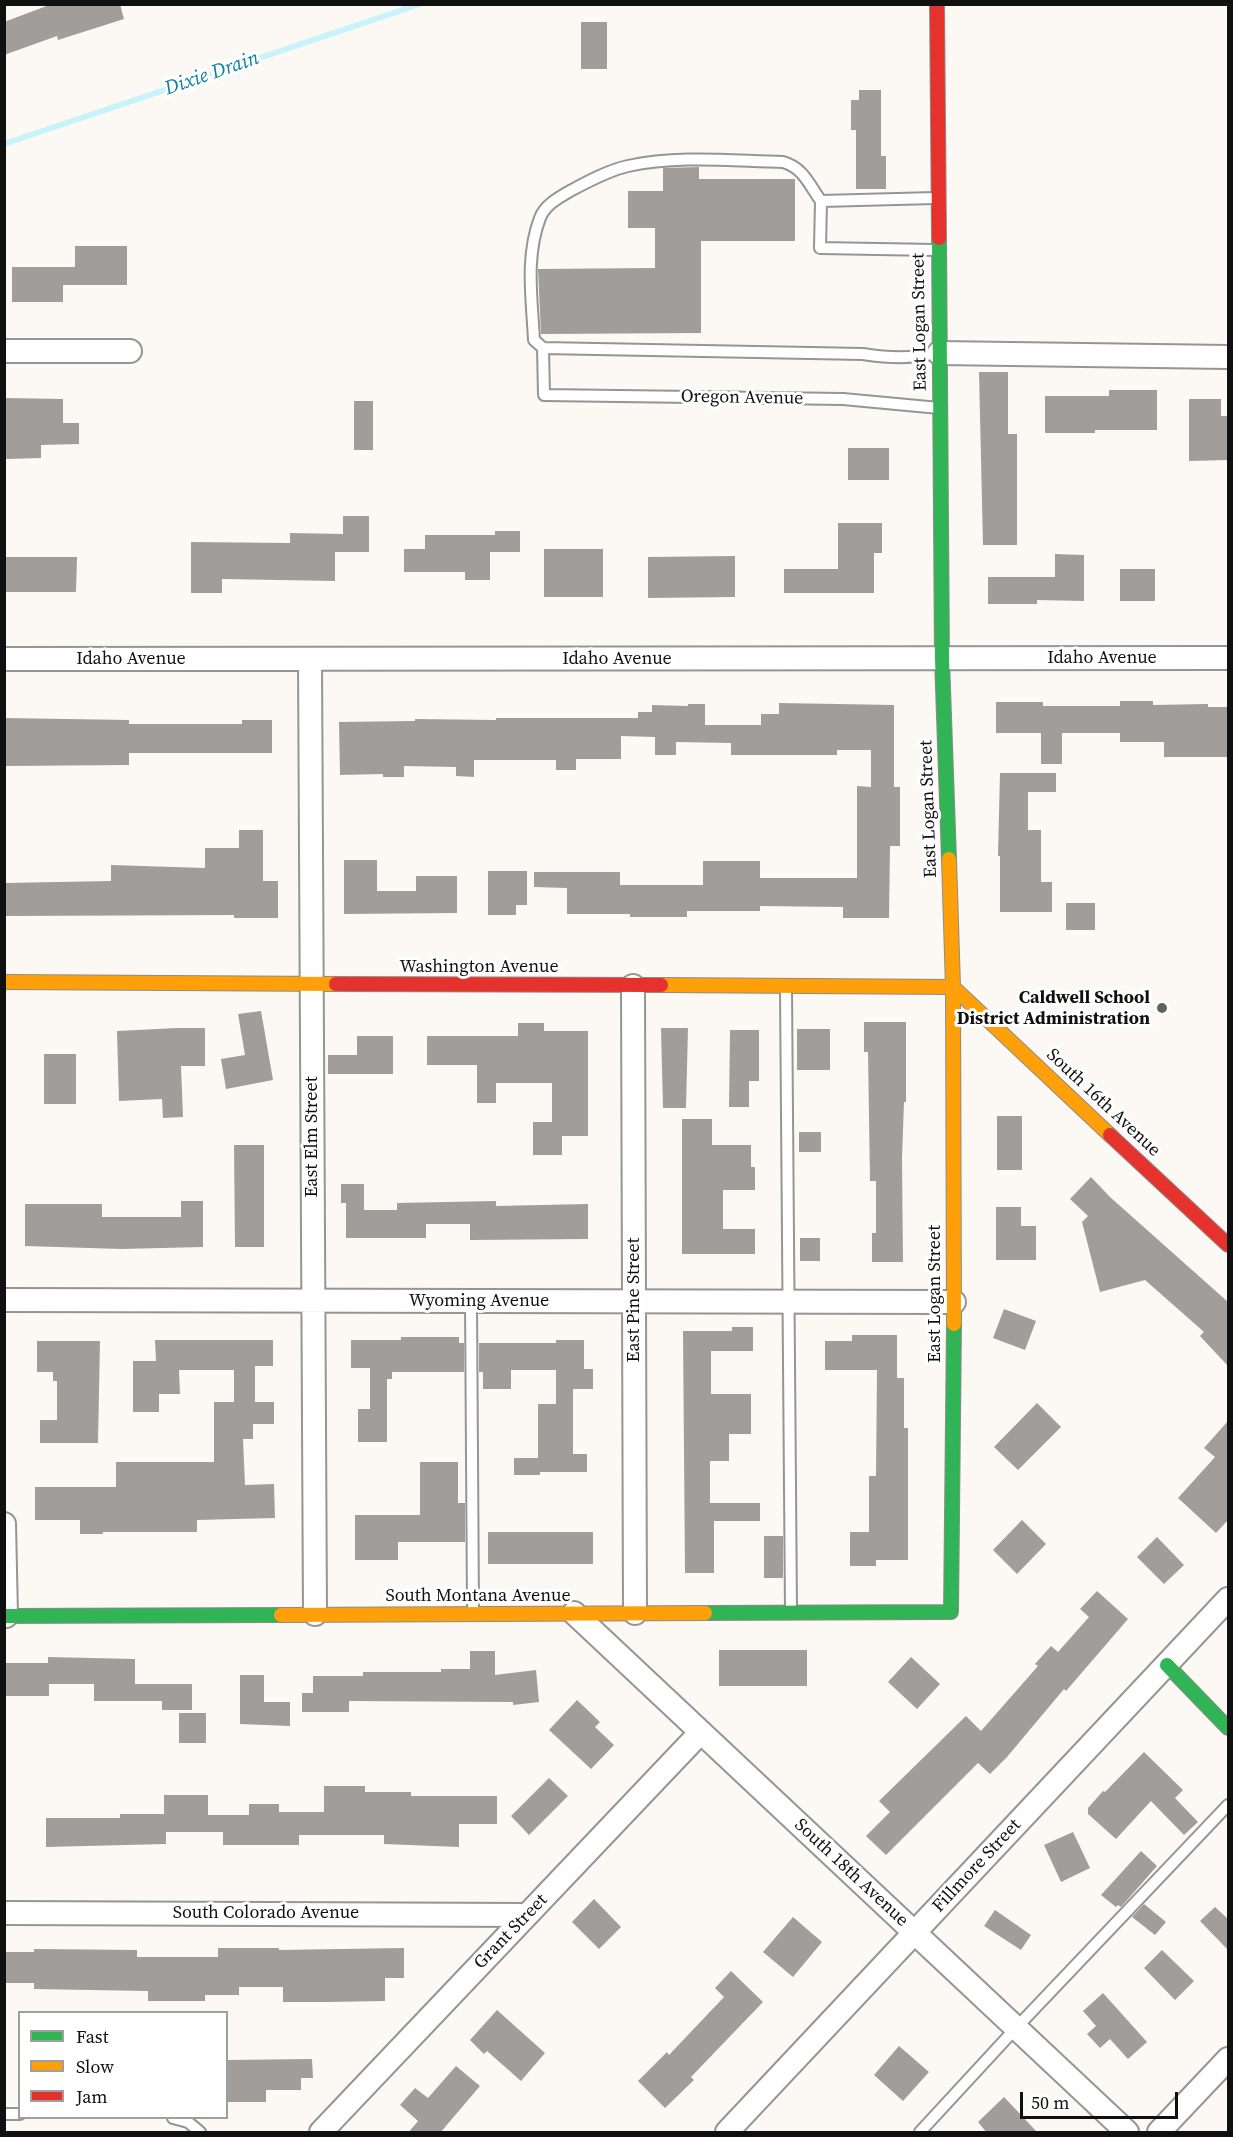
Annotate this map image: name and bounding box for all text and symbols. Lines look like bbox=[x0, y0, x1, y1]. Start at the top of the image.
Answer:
water label: Dixie Drain bbox=[162, 47, 262, 101]
street label: East Logan Street bbox=[908, 253, 932, 391]
street label: Oregon Avenue bbox=[681, 386, 803, 410]
street label: Idaho Avenue bbox=[1047, 647, 1157, 669]
street label: Idaho Avenue bbox=[76, 648, 186, 670]
street label: Idaho Avenue bbox=[562, 648, 672, 670]
street label: East Logan Street bbox=[916, 740, 942, 878]
street label: Washington Avenue bbox=[399, 956, 559, 978]
place label: Caldwell School District Administration bbox=[957, 987, 1150, 1030]
marker: Caldwell School District Administration bbox=[1155, 1001, 1169, 1015]
street label: South 16th Avenue bbox=[1041, 1045, 1165, 1161]
street label: East Elm Street bbox=[301, 1076, 323, 1198]
street label: East Logan Street bbox=[924, 1225, 946, 1363]
street label: East Pine Street bbox=[623, 1238, 645, 1362]
street label: Wyoming Avenue bbox=[409, 1290, 549, 1312]
street label: South Montana Avenue bbox=[385, 1585, 571, 1607]
street label: South 18th Avenue bbox=[789, 1815, 913, 1931]
street label: Fillmore Street bbox=[928, 1815, 1026, 1917]
street label: Grant Street bbox=[470, 1890, 552, 1974]
street label: South Colorado Avenue bbox=[173, 1902, 359, 1924]
legend bbox=[18, 2011, 228, 2119]
text: Fast bbox=[76, 2024, 109, 2049]
text: Slow bbox=[76, 2054, 114, 2079]
scale bar bbox=[1023, 2080, 1180, 2118]
text: Jam bbox=[76, 2084, 108, 2109]
text: 50 m bbox=[1031, 2090, 1069, 2115]

